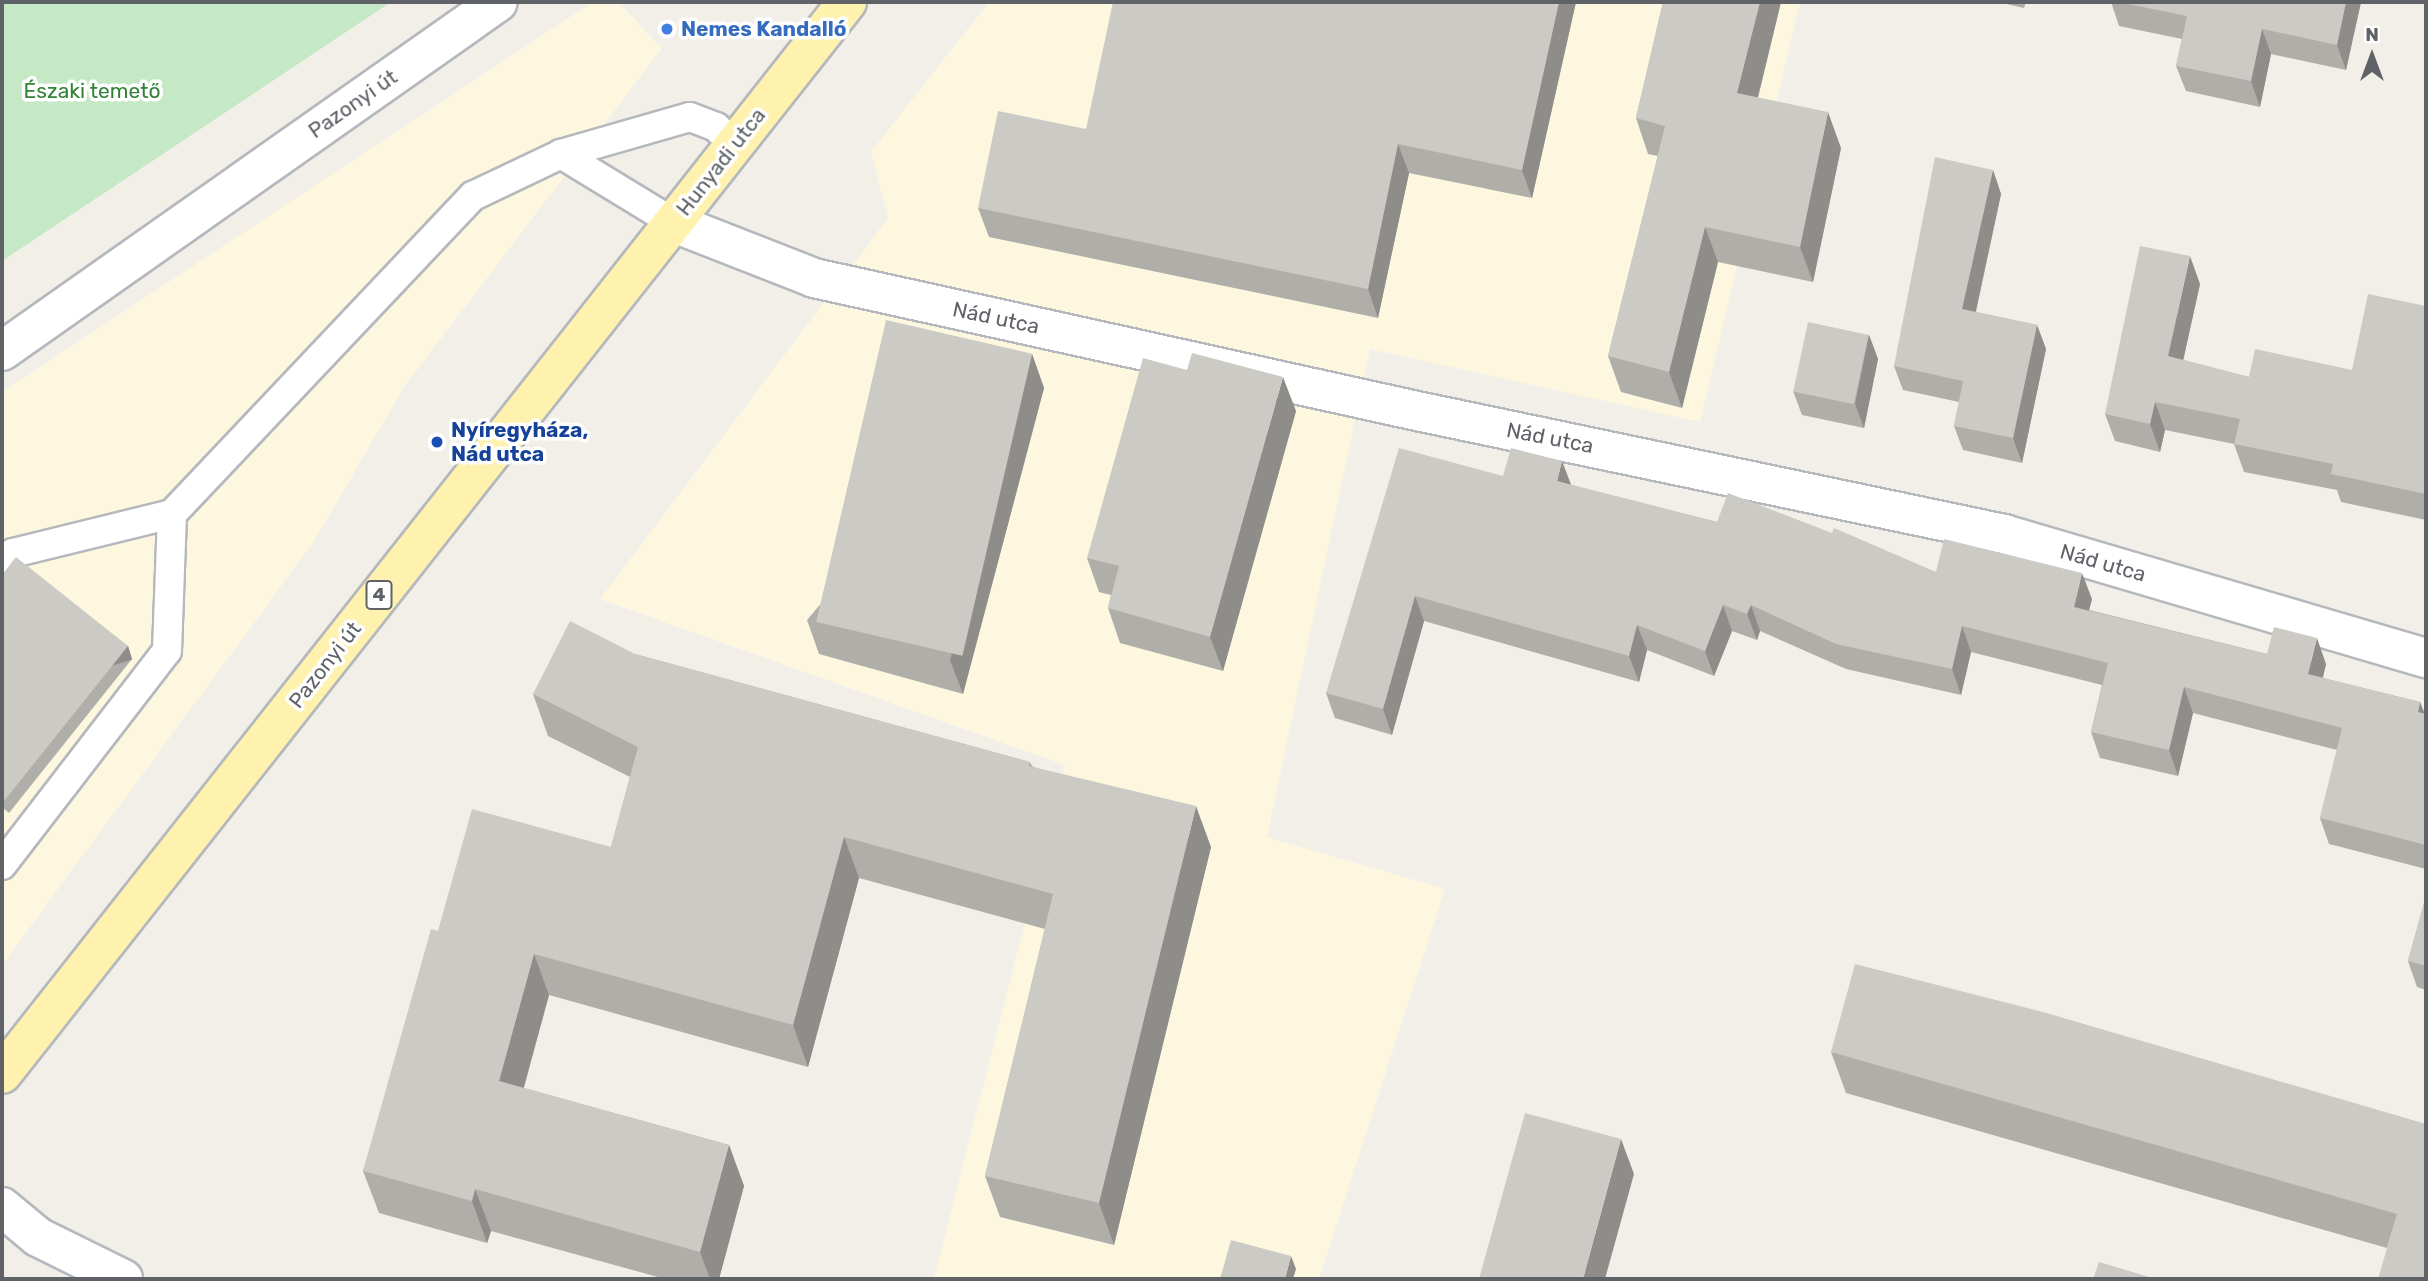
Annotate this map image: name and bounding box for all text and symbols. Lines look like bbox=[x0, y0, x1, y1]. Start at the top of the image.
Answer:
place label: Nemes Kandalló bbox=[681, 16, 847, 42]
marker: Nemes Kandalló bbox=[659, 21, 675, 37]
north arrow bbox=[2337, 21, 2407, 91]
text: N bbox=[2365, 23, 2379, 46]
street label: Pazonyi út bbox=[304, 64, 402, 144]
park label: Északi temető bbox=[23, 78, 161, 104]
street label: Hunyadi utca bbox=[671, 103, 771, 221]
street label: Nád utca bbox=[950, 297, 1042, 339]
place label: Nyíregyháza, Nád utca bbox=[451, 417, 588, 467]
street label: Nád utca bbox=[1504, 417, 1596, 459]
marker: Nyíregyháza, Nád utca bbox=[429, 434, 445, 450]
street label: Nád utca bbox=[2057, 539, 2149, 587]
road number: 4 bbox=[365, 580, 393, 610]
street label: Pazonyi út bbox=[284, 617, 366, 713]

